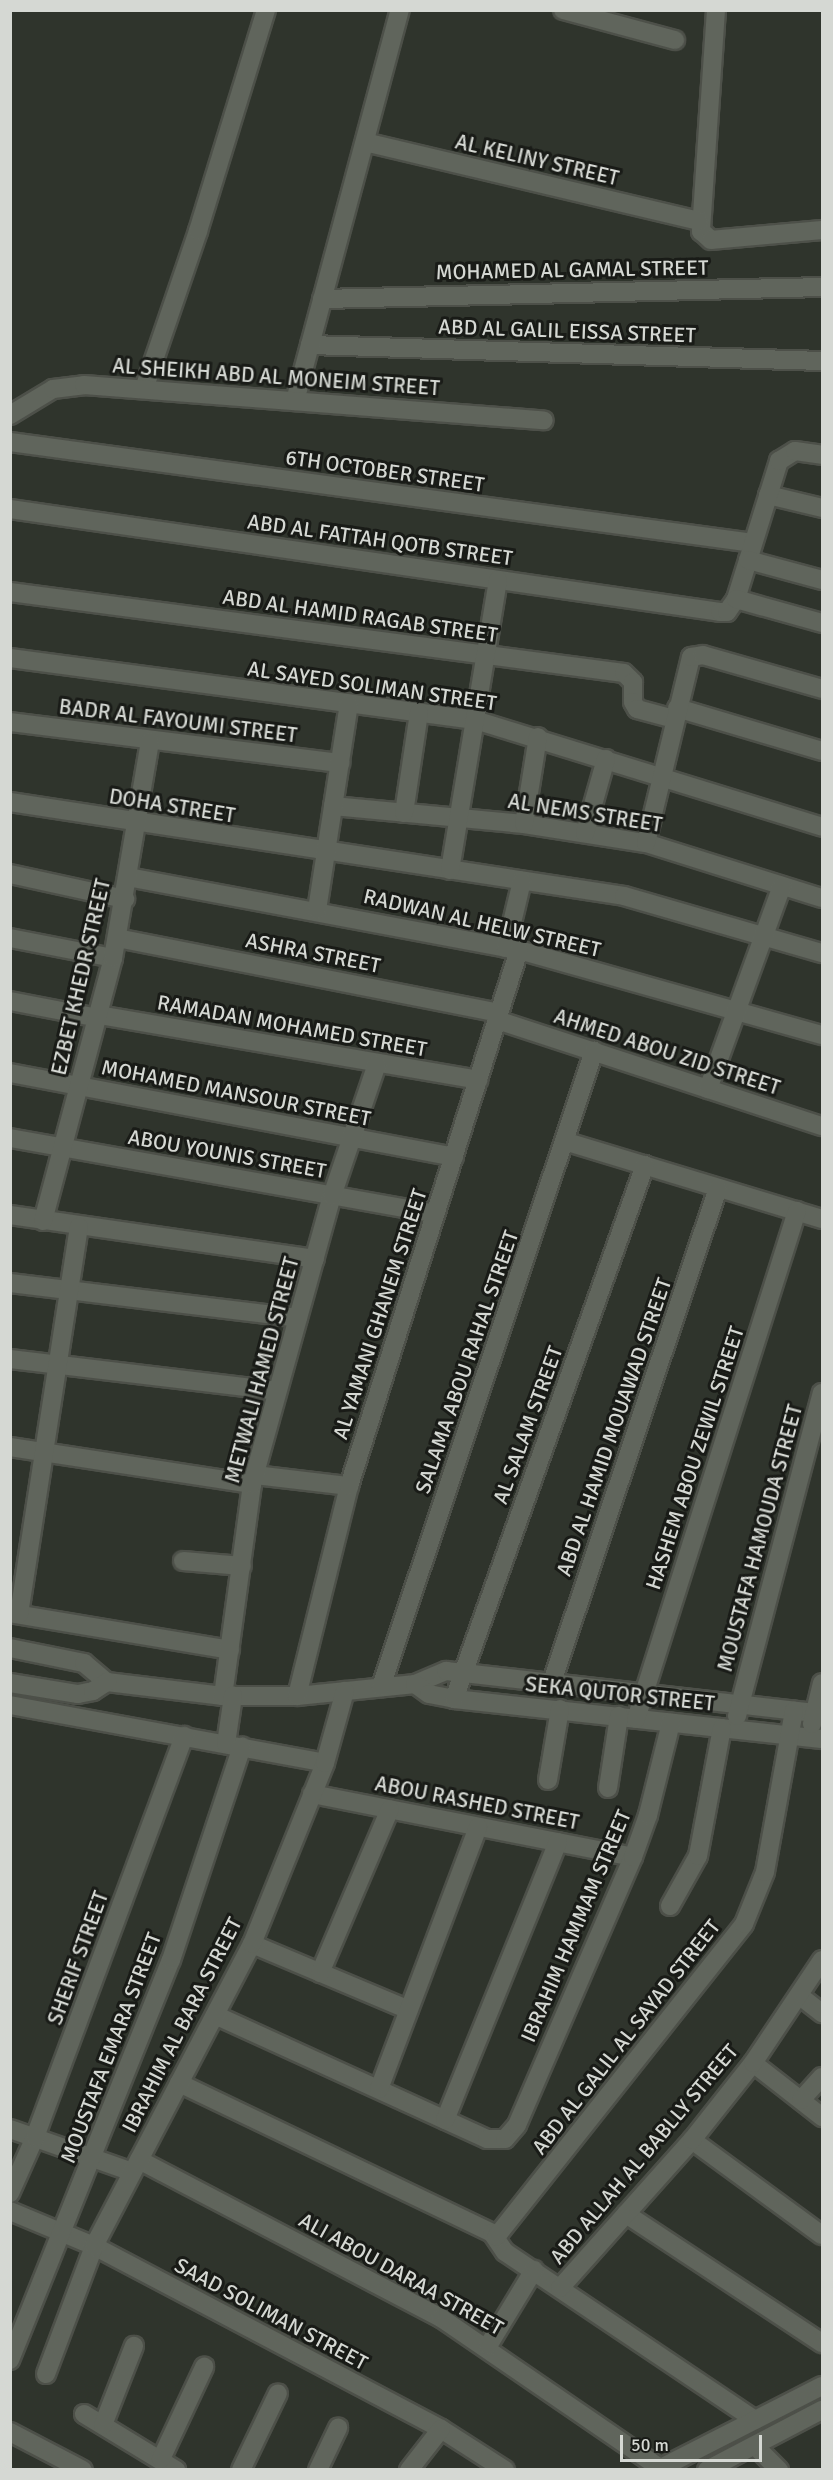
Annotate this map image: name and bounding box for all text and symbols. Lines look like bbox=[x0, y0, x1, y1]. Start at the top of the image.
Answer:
street label: AL KELINY STREET bbox=[453, 129, 621, 191]
street label: MOHAMED AL GAMAL STREET bbox=[435, 255, 709, 285]
street label: ABD AL GALIL EISSA STREET bbox=[438, 314, 696, 348]
street label: AL SHEIKH ABD AL MONEIM STREET bbox=[111, 353, 441, 401]
street label: 6TH OCTOBER STREET bbox=[284, 445, 486, 497]
street label: ABD AL FATTAH QOTB STREET bbox=[246, 509, 514, 571]
street label: ABD AL HAMID RAGAB STREET bbox=[221, 584, 499, 648]
street label: AL SAYED SOLIMAN STREET bbox=[246, 656, 498, 716]
street label: BADR AL FAYOUMI STREET bbox=[57, 694, 299, 748]
street label: DOHA STREET bbox=[107, 784, 237, 828]
street label: AL NEMS STREET bbox=[506, 788, 664, 838]
street label: EZBET KHEDR STREET bbox=[46, 876, 116, 1078]
street label: RADWAN AL HELW STREET bbox=[361, 883, 603, 963]
street label: ASHRA STREET bbox=[243, 928, 383, 978]
street label: RAMADAN MOHAMED STREET bbox=[155, 990, 429, 1062]
street label: AHMED ABOU ZID STREET bbox=[551, 1004, 783, 1100]
street label: MOHAMED MANSOUR STREET bbox=[99, 1055, 373, 1131]
street label: ABOU YOUNIS STREET bbox=[126, 1124, 328, 1184]
street label: AL YAMANI GHANEM STREET bbox=[328, 1186, 432, 1442]
street label: SALAMA ABOU RAHAL STREET bbox=[410, 1227, 524, 1497]
street label: METWALI HAMED STREET bbox=[220, 1254, 304, 1486]
street label: ABD AL HAMID MOUAWAD STREET bbox=[551, 1275, 677, 1579]
street label: HASHEM ABOU ZEWIL STREET bbox=[640, 1323, 750, 1593]
street label: AL SALAM STREET bbox=[488, 1343, 568, 1507]
street label: MOUSTAFA HAMOUDA STREET bbox=[712, 1402, 808, 1674]
street label: SEKA QUTOR STREET bbox=[524, 1672, 716, 1716]
street label: ABOU RASHED STREET bbox=[373, 1771, 581, 1835]
street label: IBRAHIM HAMMAM STREET bbox=[516, 1806, 636, 2046]
street label: SHERIF STREET bbox=[42, 1888, 114, 2028]
street label: IBRAHIM AL BARA STREET bbox=[117, 1913, 247, 2137]
street label: ABD AL GALIL AL SAYAD STREET bbox=[527, 1915, 725, 2159]
street label: MOUSTAFA EMARA STREET bbox=[55, 1929, 167, 2167]
street label: ABD ALLAH AL BABLLY STREET bbox=[545, 2039, 743, 2269]
street label: ALI ABOU DARAA STREET bbox=[295, 2207, 507, 2341]
street label: SAAD SOLIMAN STREET bbox=[170, 2252, 372, 2376]
scale bar bbox=[623, 2423, 766, 2461]
text: 50 m bbox=[631, 2434, 669, 2456]

